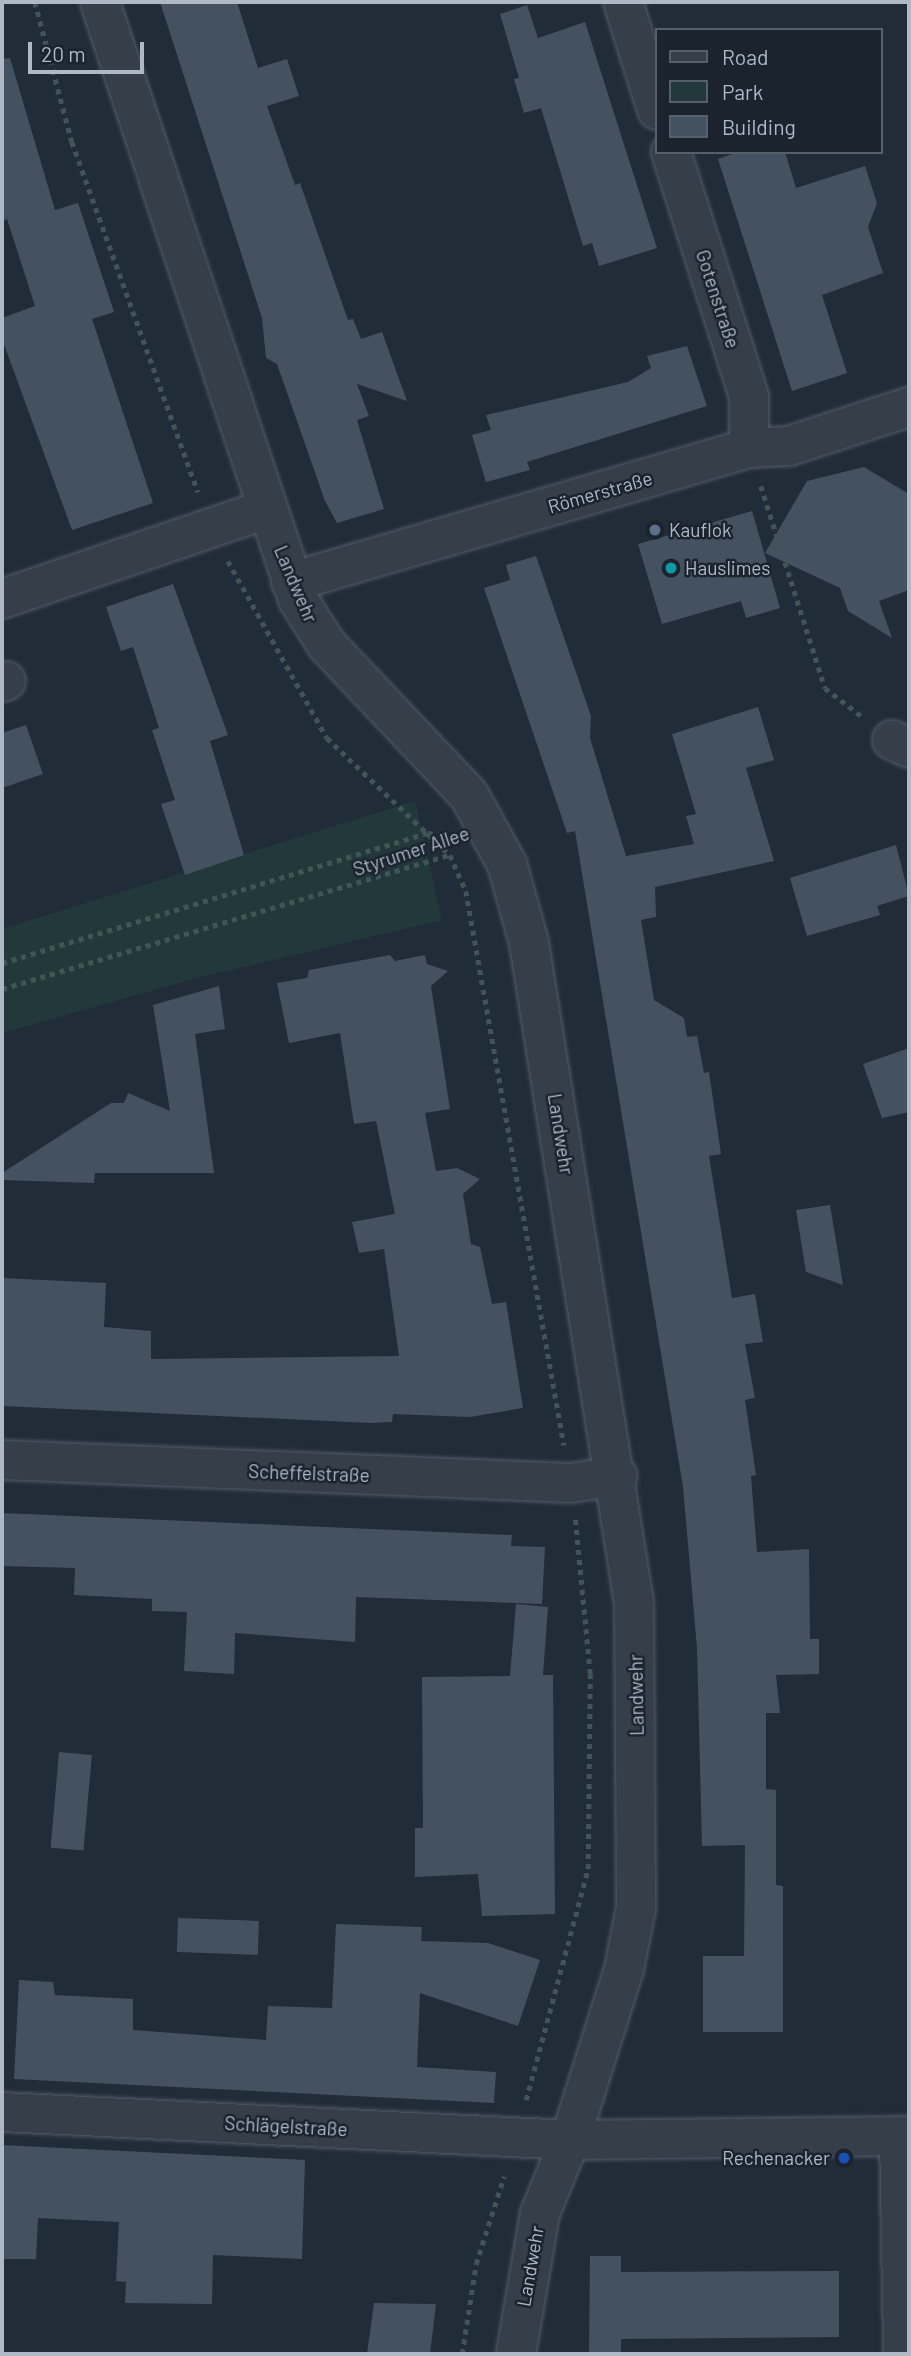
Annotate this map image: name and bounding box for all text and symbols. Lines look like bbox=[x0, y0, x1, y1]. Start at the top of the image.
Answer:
scale bar bbox=[32, 28, 147, 72]
legend bbox=[656, 28, 883, 154]
text: 20 m bbox=[41, 41, 86, 66]
text: Road bbox=[722, 44, 768, 69]
text: Park bbox=[722, 79, 763, 104]
text: Building bbox=[722, 114, 796, 139]
street label: Gotenstraße bbox=[691, 247, 745, 351]
street label: Römerstraße bbox=[545, 466, 655, 518]
place label: Kauflok bbox=[669, 519, 732, 541]
marker: Kauflok bbox=[647, 522, 663, 538]
street label: Landwehr bbox=[270, 542, 322, 626]
place label: Hauslimes bbox=[685, 557, 770, 579]
marker: Hauslimes bbox=[663, 560, 679, 576]
street label: Styrumer Allee bbox=[350, 821, 472, 881]
street label: Landwehr bbox=[543, 1092, 579, 1176]
street label: Scheffelstraße bbox=[248, 1459, 370, 1487]
street label: Landwehr bbox=[624, 1654, 648, 1736]
street label: Schlägelstraße bbox=[224, 2111, 348, 2141]
place label: Rechenacker bbox=[722, 2147, 830, 2169]
marker: Rechenacker bbox=[836, 2150, 852, 2166]
street label: Landwehr bbox=[512, 2224, 548, 2308]

